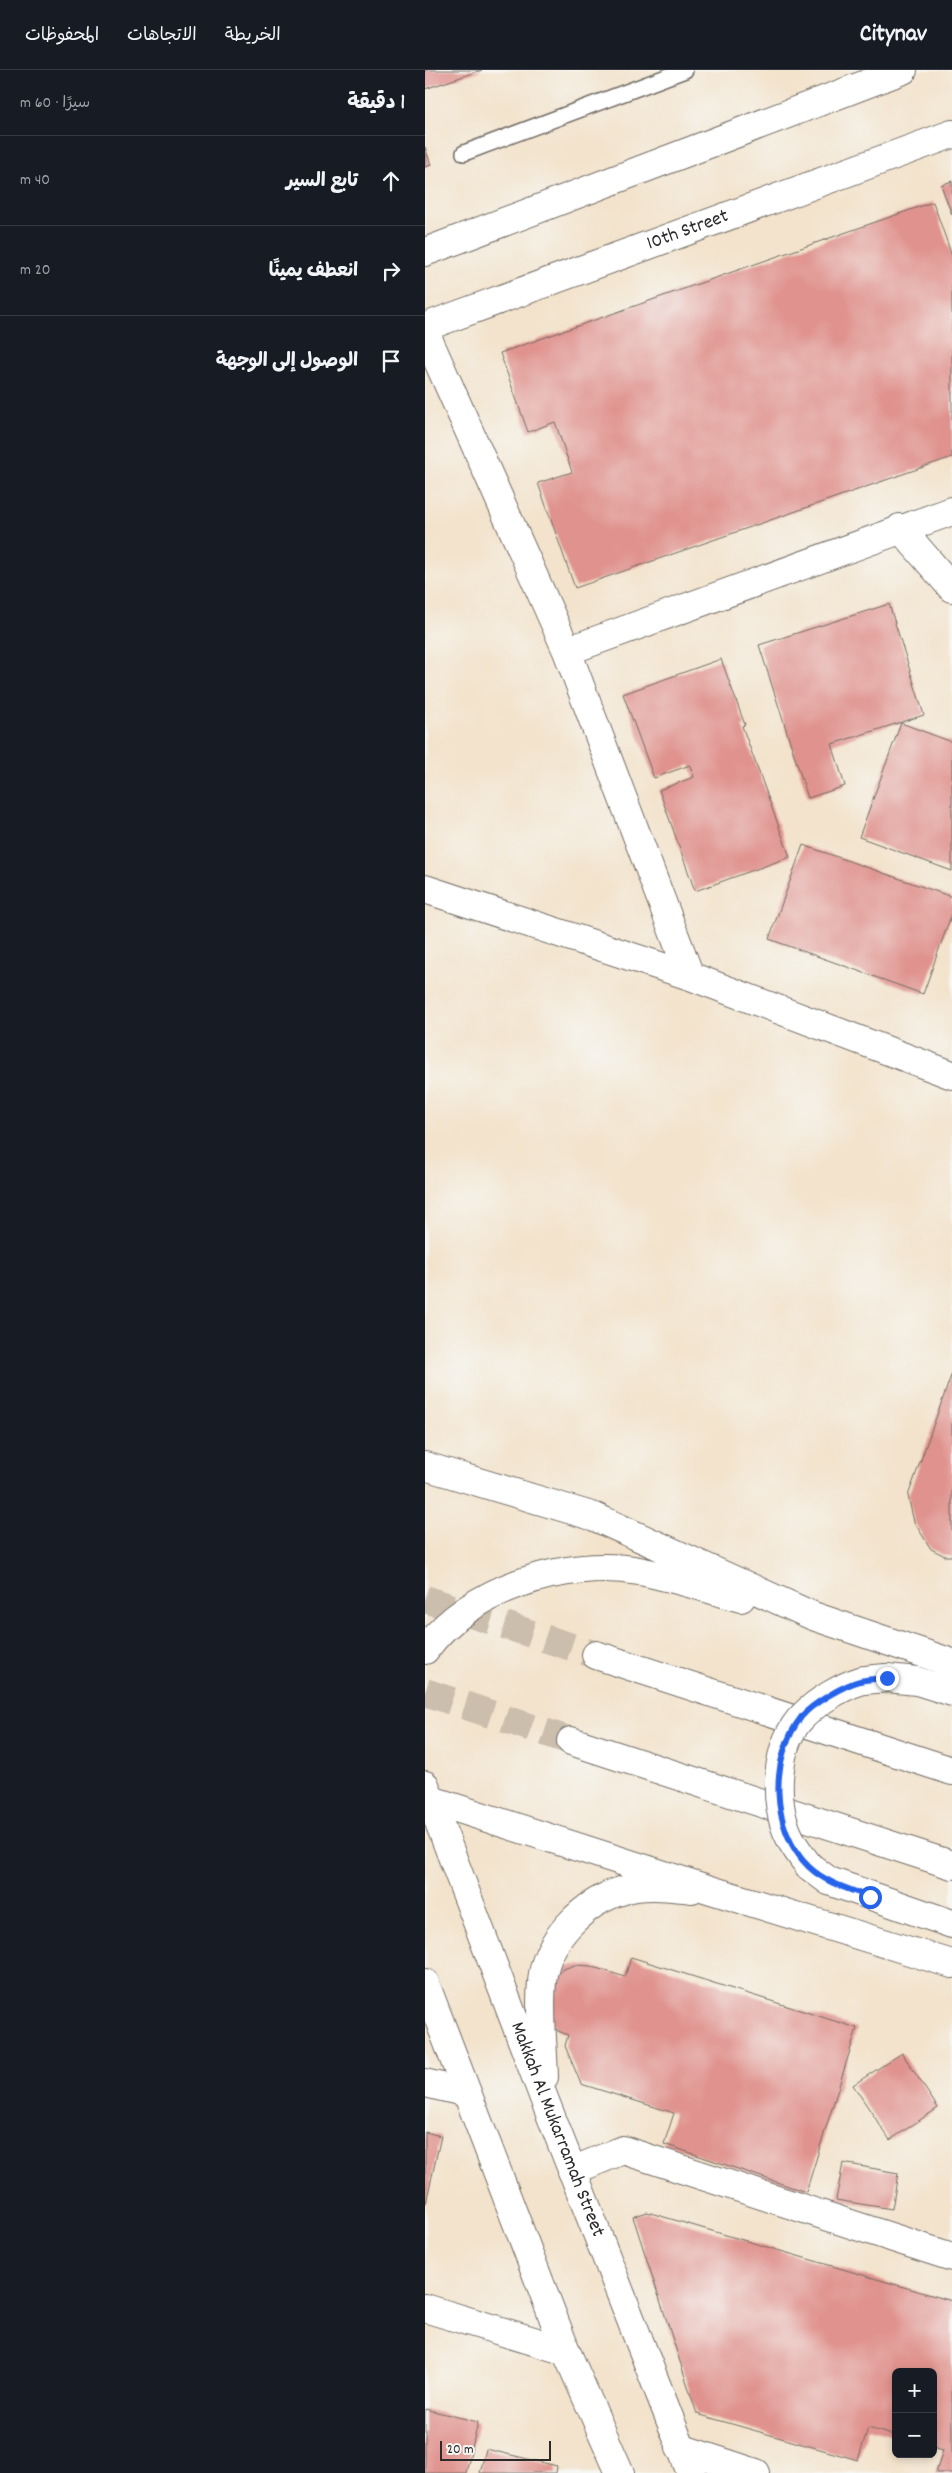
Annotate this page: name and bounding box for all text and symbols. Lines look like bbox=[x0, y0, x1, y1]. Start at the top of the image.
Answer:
text: Citynav bbox=[860, 18, 927, 52]
text: المحفوظات bbox=[25, 24, 99, 49]
text: الاتجاهات bbox=[127, 24, 197, 49]
text: الخريطة bbox=[225, 24, 281, 49]
text: 1 دقيقة bbox=[347, 89, 405, 119]
text: سيرًا · 60 m bbox=[20, 92, 90, 115]
icon: ahead bbox=[377, 167, 405, 195]
text: 40 m bbox=[20, 169, 50, 192]
text: تابع السير bbox=[286, 169, 358, 196]
street label: 10th Street bbox=[643, 203, 733, 258]
icon: right bbox=[377, 257, 405, 285]
text: 20 m bbox=[20, 259, 50, 282]
text: انعطف يمينًا bbox=[269, 259, 358, 286]
icon: arrive bbox=[377, 347, 405, 375]
text: الوصول إلى الوجهة bbox=[216, 349, 358, 376]
route end bbox=[876, 1667, 899, 1690]
route start bbox=[859, 1886, 882, 1909]
street label: Makkah Al Mukarramah Street bbox=[502, 2018, 611, 2241]
map controls bbox=[892, 2368, 937, 2458]
button: + bbox=[892, 2368, 937, 2413]
button: − bbox=[892, 2413, 937, 2458]
scale bar bbox=[440, 2438, 551, 2461]
text: 20 m bbox=[447, 2440, 474, 2460]

